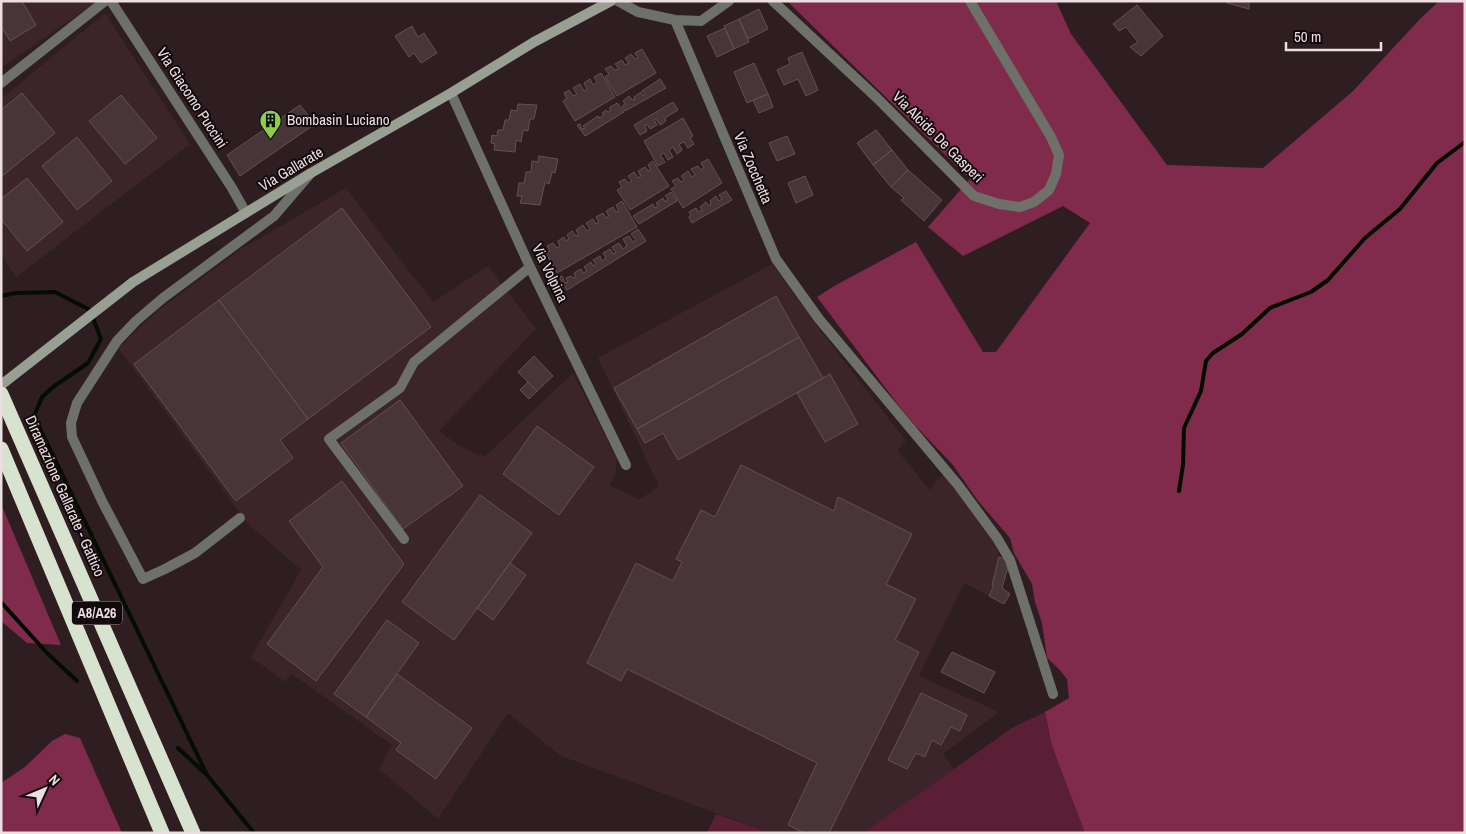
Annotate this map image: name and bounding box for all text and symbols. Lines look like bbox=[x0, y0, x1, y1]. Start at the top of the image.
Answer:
scale bar bbox=[1286, 20, 1381, 52]
text: 50 m bbox=[1294, 26, 1321, 47]
street label: Via Giacomo Puccini bbox=[152, 43, 233, 152]
street label: Via Alcide De Gasperi bbox=[888, 86, 989, 187]
building icon: Bombasin Luciano bbox=[259, 108, 283, 139]
place label: Bombasin Luciano bbox=[287, 109, 390, 130]
street label: Via Zocchetta bbox=[729, 129, 778, 207]
street label: Via Gallarate bbox=[255, 141, 327, 196]
street label: Via Volpina bbox=[527, 240, 574, 306]
street label: Diramazione Gallarate - Gattico bbox=[20, 412, 111, 580]
road number: A8/A26 bbox=[72, 602, 122, 624]
north arrow bbox=[20, 764, 70, 814]
text: N bbox=[45, 771, 64, 789]

